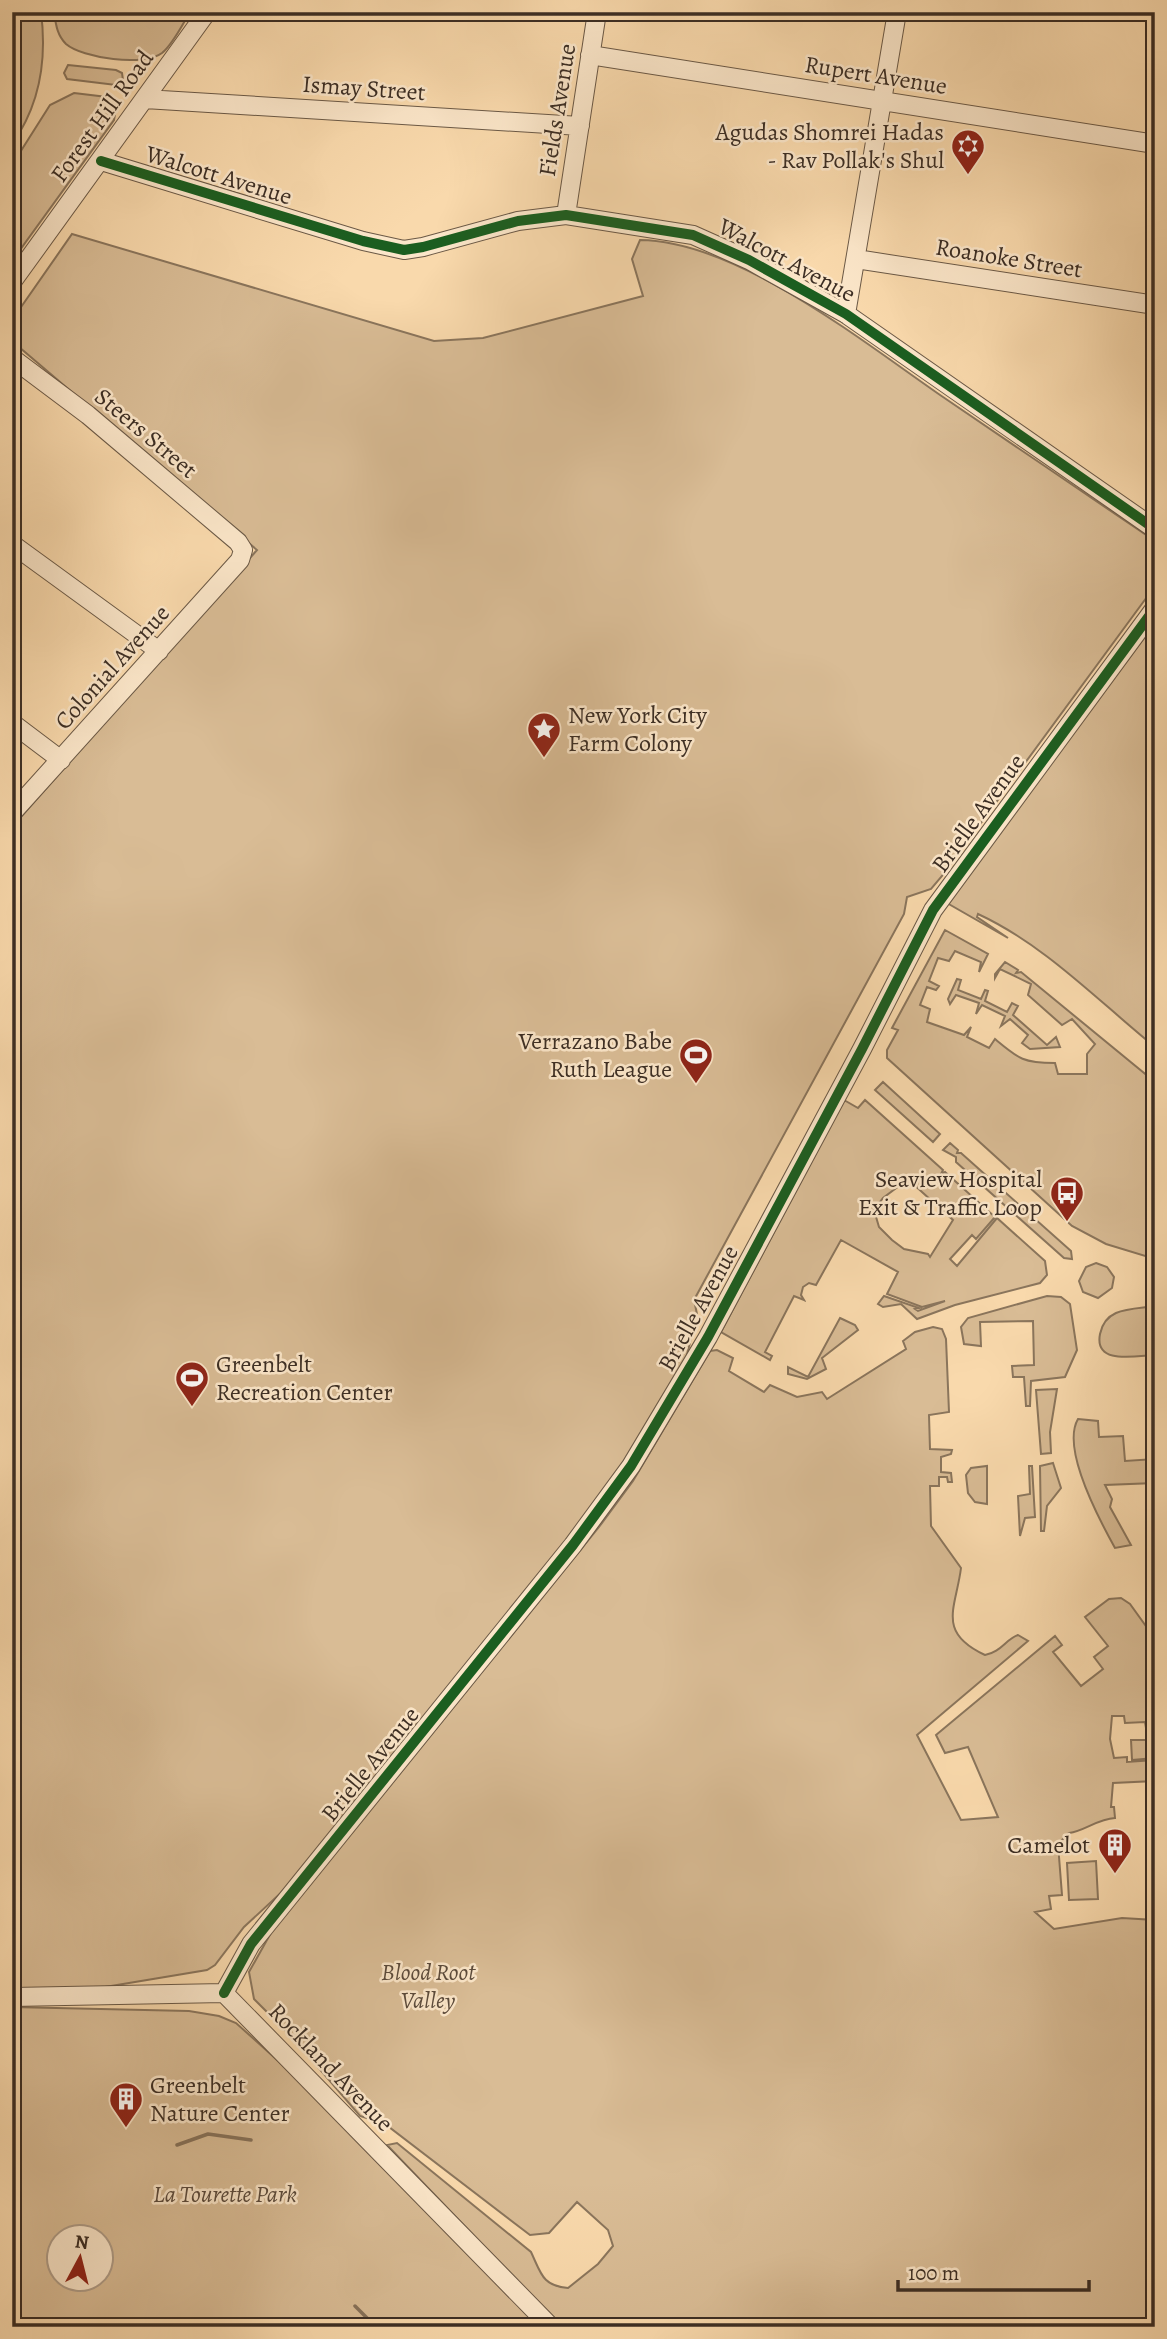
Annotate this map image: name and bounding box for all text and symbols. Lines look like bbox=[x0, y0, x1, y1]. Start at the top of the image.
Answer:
street label: Fields Avenue bbox=[531, 41, 583, 179]
street label: Forest Hill Road bbox=[43, 43, 161, 189]
street label: Rupert Avenue bbox=[803, 48, 949, 102]
street label: Ismay Street bbox=[302, 68, 427, 108]
place label: Agudas Shomrei Hadas - Rav Pollak's Shul bbox=[715, 116, 944, 176]
synagogue icon: Agudas Shomrei Hadas - Rav Pollak's Shul bbox=[949, 127, 987, 176]
street label: Walcott Avenue bbox=[141, 137, 296, 212]
street label: Walcott Avenue bbox=[712, 210, 861, 310]
street label: Roanoke Street bbox=[933, 231, 1085, 285]
street label: Steers Street bbox=[88, 381, 204, 485]
street label: Colonial Avenue bbox=[47, 598, 177, 736]
place label: New York City Farm Colony bbox=[568, 699, 707, 759]
place icon: New York City Farm Colony bbox=[525, 710, 563, 759]
street label: Brielle Avenue bbox=[924, 747, 1032, 879]
place label: Verrazano Babe Ruth League bbox=[518, 1025, 672, 1085]
sports icon: Verrazano Babe Ruth League bbox=[677, 1036, 715, 1085]
place label: Seaview Hospital Exit & Traffic Loop bbox=[858, 1163, 1042, 1223]
bus stop icon: Seaview Hospital Exit & Traffic Loop bbox=[1048, 1174, 1086, 1223]
street label: Brielle Avenue bbox=[650, 1239, 746, 1377]
place label: Greenbelt Recreation Center bbox=[216, 1348, 393, 1408]
sports icon: Greenbelt Recreation Center bbox=[173, 1359, 211, 1408]
street label: Brielle Avenue bbox=[314, 1700, 426, 1828]
building icon: Camelot bbox=[1096, 1826, 1134, 1875]
place label: Camelot bbox=[1007, 1829, 1090, 1861]
park label: Blood Root Valley bbox=[381, 1956, 476, 2016]
street label: Rockland Avenue bbox=[261, 1996, 401, 2138]
place label: Greenbelt Nature Center bbox=[150, 2069, 290, 2129]
building icon: Greenbelt Nature Center bbox=[107, 2080, 145, 2129]
park label: La Tourette Park bbox=[153, 2178, 297, 2210]
north arrow bbox=[46, 2224, 116, 2294]
text: N bbox=[73, 2228, 91, 2256]
scale bar bbox=[898, 2248, 1088, 2292]
text: 100 m bbox=[908, 2259, 959, 2287]

